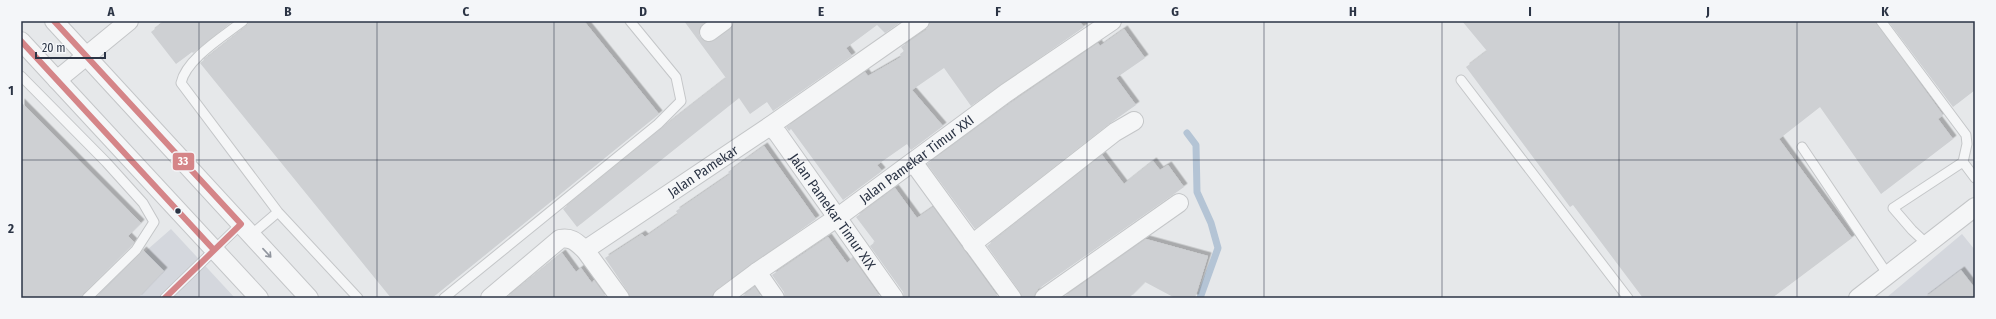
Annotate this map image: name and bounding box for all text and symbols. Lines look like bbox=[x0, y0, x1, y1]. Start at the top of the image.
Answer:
text: A bbox=[106, 4, 115, 19]
text: B bbox=[284, 4, 292, 19]
text: C bbox=[463, 4, 470, 19]
text: D bbox=[639, 4, 647, 19]
text: E bbox=[818, 4, 824, 19]
text: F bbox=[995, 4, 1001, 19]
text: G bbox=[1171, 4, 1179, 19]
text: H bbox=[1349, 4, 1357, 19]
text: I bbox=[1528, 4, 1532, 19]
text: J bbox=[1705, 4, 1710, 19]
text: K bbox=[1881, 4, 1889, 19]
scale bar bbox=[36, 34, 105, 60]
text: 20 m bbox=[42, 41, 66, 55]
text: 1 bbox=[8, 83, 14, 98]
street label: Jalan Pamekar Timur XXI bbox=[856, 111, 977, 207]
street label: Jalan Pamekar bbox=[664, 141, 741, 201]
street label: Jalan Pamekar Timur XIX bbox=[786, 150, 880, 273]
line badge: 33 bbox=[172, 152, 195, 171]
text: 33 bbox=[177, 155, 188, 168]
unlabelled marker bbox=[173, 206, 183, 216]
text: 2 bbox=[7, 221, 14, 236]
one-way arrow bbox=[263, 248, 272, 258]

